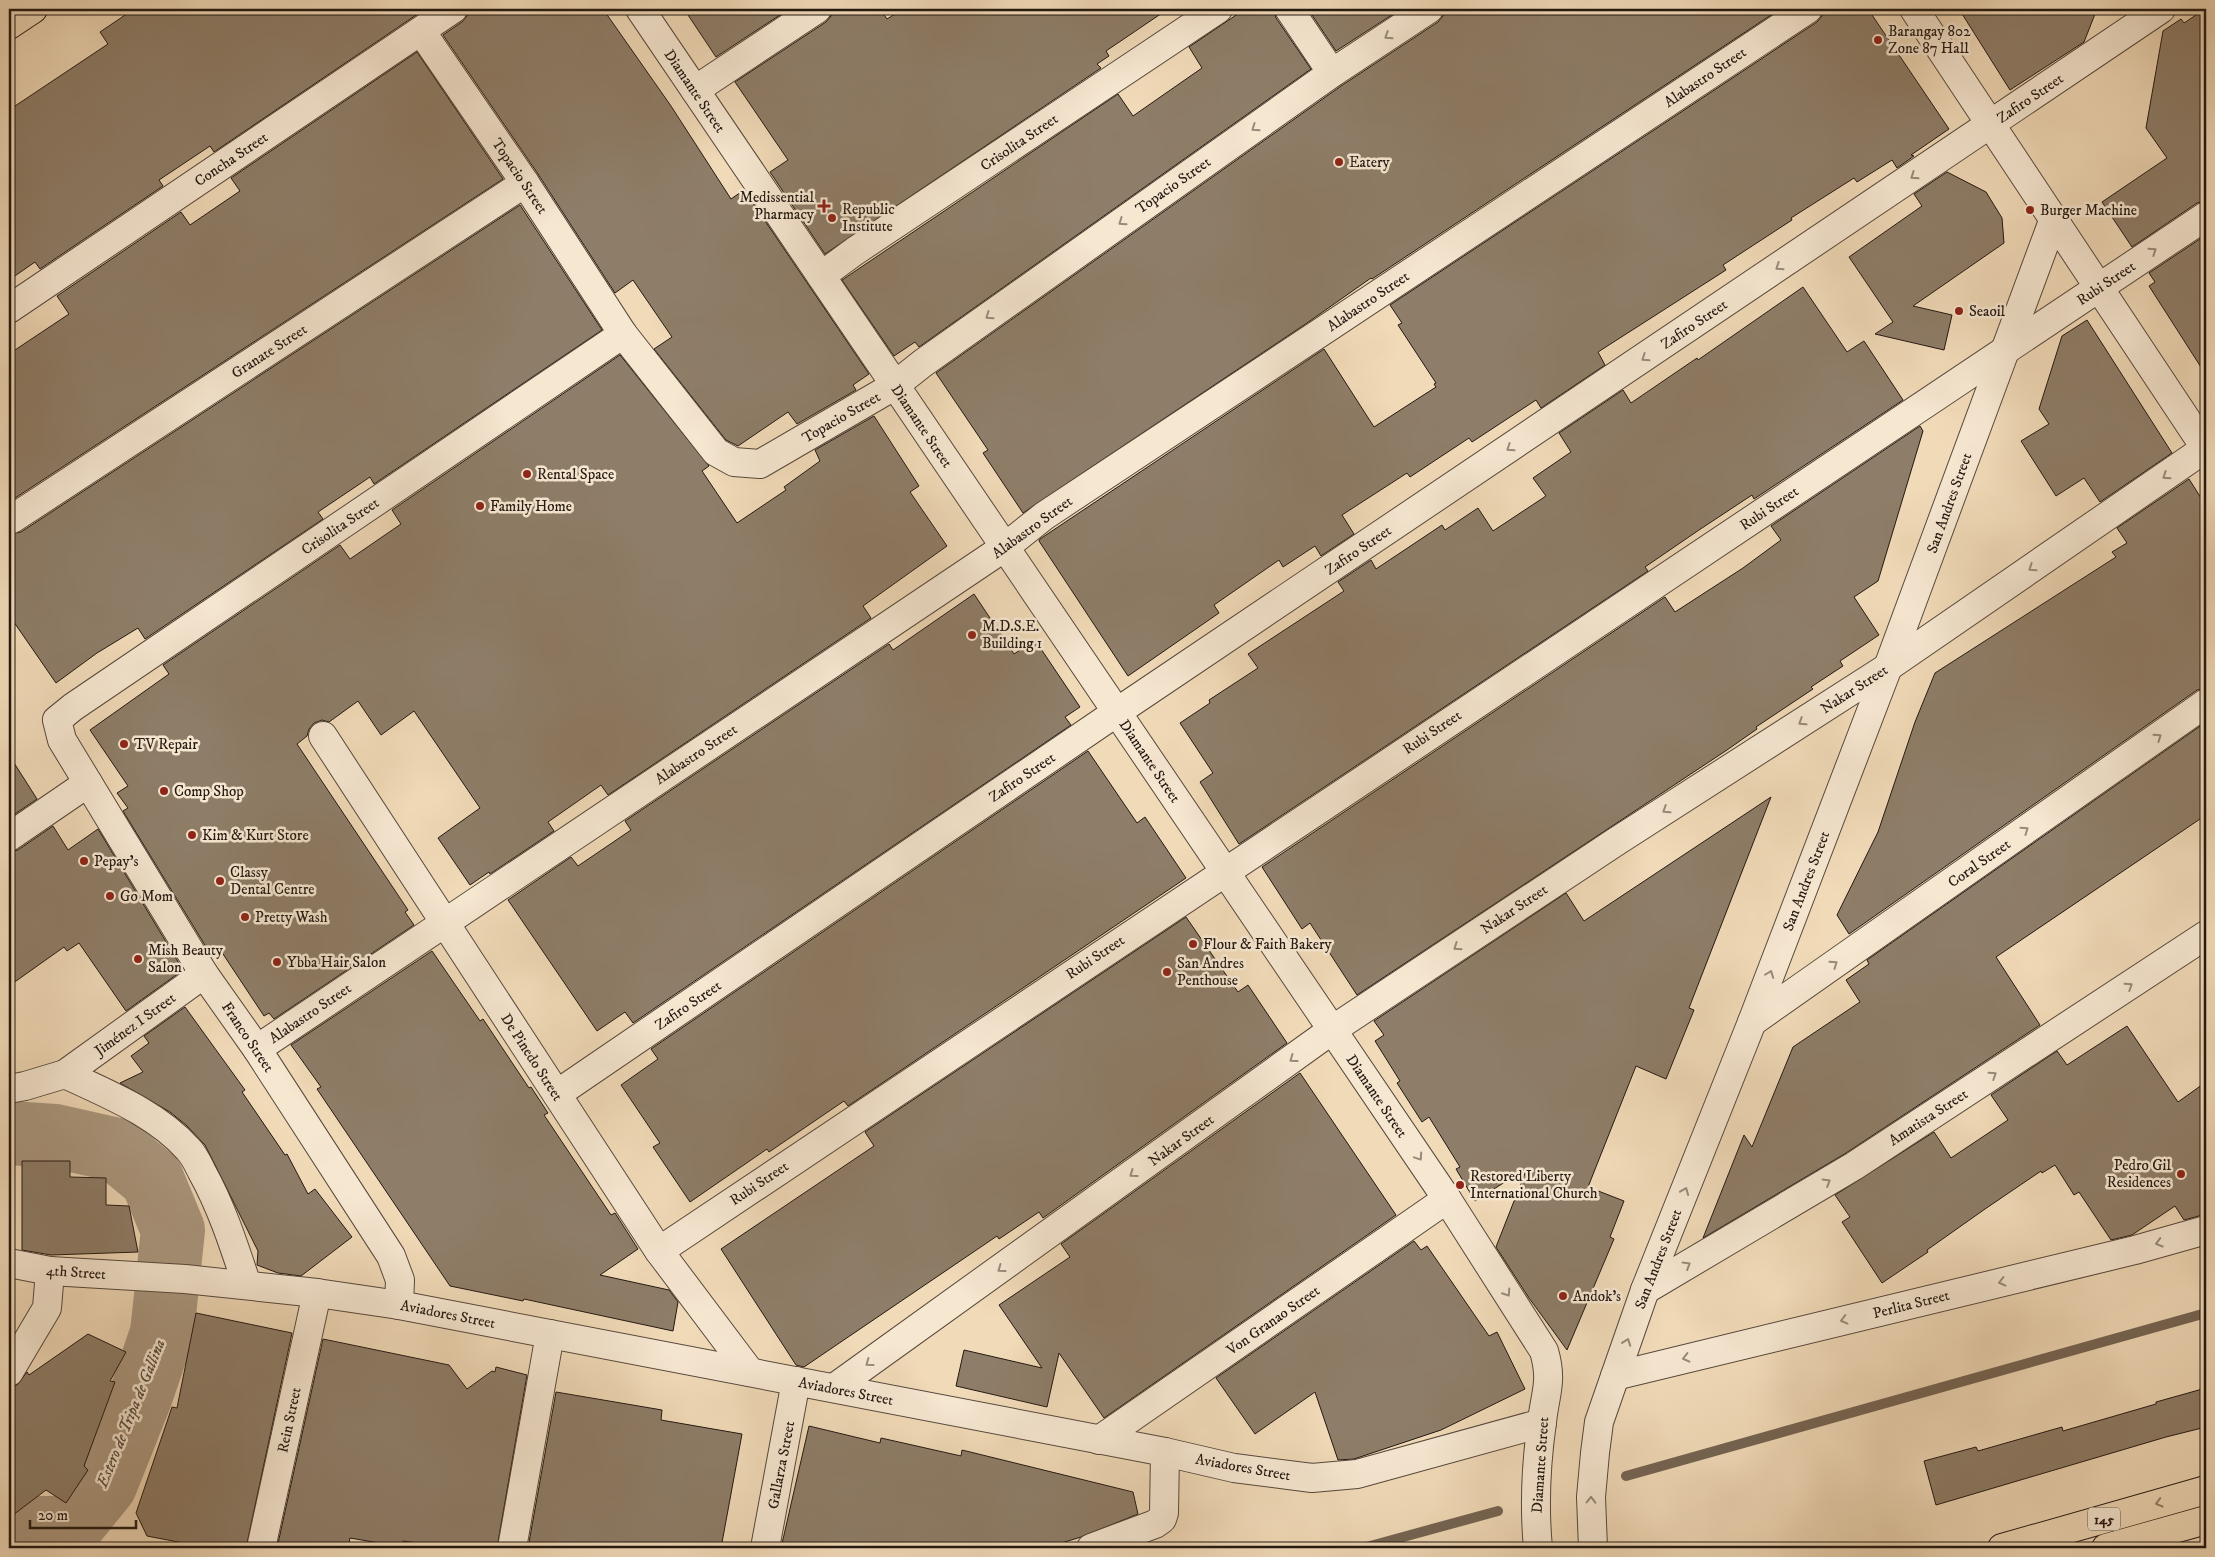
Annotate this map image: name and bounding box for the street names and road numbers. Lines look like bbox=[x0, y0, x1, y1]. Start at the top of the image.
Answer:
street label: Alabastro Street bbox=[1660, 43, 1750, 112]
street label: Diamante Street bbox=[660, 46, 730, 137]
street label: Zafiro Street bbox=[1993, 69, 2067, 128]
street label: Crisolita Street bbox=[977, 109, 1062, 175]
street label: Concha Street bbox=[191, 128, 272, 191]
street label: Topacio Street bbox=[487, 135, 552, 218]
street label: Topacio Street bbox=[1132, 152, 1215, 218]
street label: Rubi Street bbox=[2073, 257, 2139, 310]
street label: Alabastro Street bbox=[1323, 267, 1413, 336]
street label: Zafiro Street bbox=[1657, 295, 1731, 354]
street label: Granate Street bbox=[228, 320, 311, 383]
street label: Diamante Street bbox=[887, 381, 957, 472]
street label: Topacio Street bbox=[799, 387, 884, 447]
street label: San Andres Street bbox=[1922, 450, 1977, 556]
street label: Rubi Street bbox=[1736, 482, 1802, 535]
street label: Alabastro Street bbox=[988, 492, 1077, 563]
street label: Crisolita Street bbox=[298, 493, 383, 559]
street label: Zafiro Street bbox=[1321, 521, 1395, 580]
street label: Nakar Street bbox=[1817, 661, 1892, 718]
street label: Rubi Street bbox=[1399, 706, 1465, 759]
street label: Diamante Street bbox=[1115, 716, 1185, 807]
street label: Alabastro Street bbox=[651, 720, 741, 789]
street label: Zafiro Street bbox=[985, 748, 1059, 807]
street label: San Andres Street bbox=[1779, 828, 1834, 934]
street label: Coral Street bbox=[1944, 835, 2015, 892]
street label: Nakar Street bbox=[1477, 880, 1551, 939]
street label: Rubi Street bbox=[1062, 931, 1128, 984]
street label: Zafiro Street bbox=[651, 976, 725, 1035]
street label: Alabastro Street bbox=[265, 979, 355, 1048]
street label: Jiménez I Street bbox=[89, 989, 180, 1061]
street label: Franco Street bbox=[217, 999, 278, 1076]
street label: De Pinedo Street bbox=[496, 1010, 567, 1105]
street label: Diamante Street bbox=[1342, 1051, 1412, 1142]
street label: Amatista Street bbox=[1885, 1085, 1972, 1150]
street label: Nakar Street bbox=[1145, 1110, 1218, 1171]
street label: Rubi Street bbox=[726, 1157, 792, 1210]
street label: San Andres Street bbox=[1631, 1206, 1686, 1312]
street label: 4th Street bbox=[45, 1261, 107, 1284]
street label: Von Granao Street bbox=[1222, 1281, 1324, 1360]
street label: Perlita Street bbox=[1871, 1286, 1952, 1323]
street label: Aviadores Street bbox=[399, 1296, 497, 1333]
street label: Aviadores Street bbox=[797, 1373, 895, 1410]
street label: Rein Street bbox=[273, 1385, 306, 1455]
street label: Diamante Street bbox=[1528, 1416, 1553, 1514]
street label: Gallarza Street bbox=[764, 1419, 799, 1511]
street label: Aviadores Street bbox=[1194, 1450, 1292, 1485]
road number: 145 bbox=[2088, 1508, 2120, 1530]

